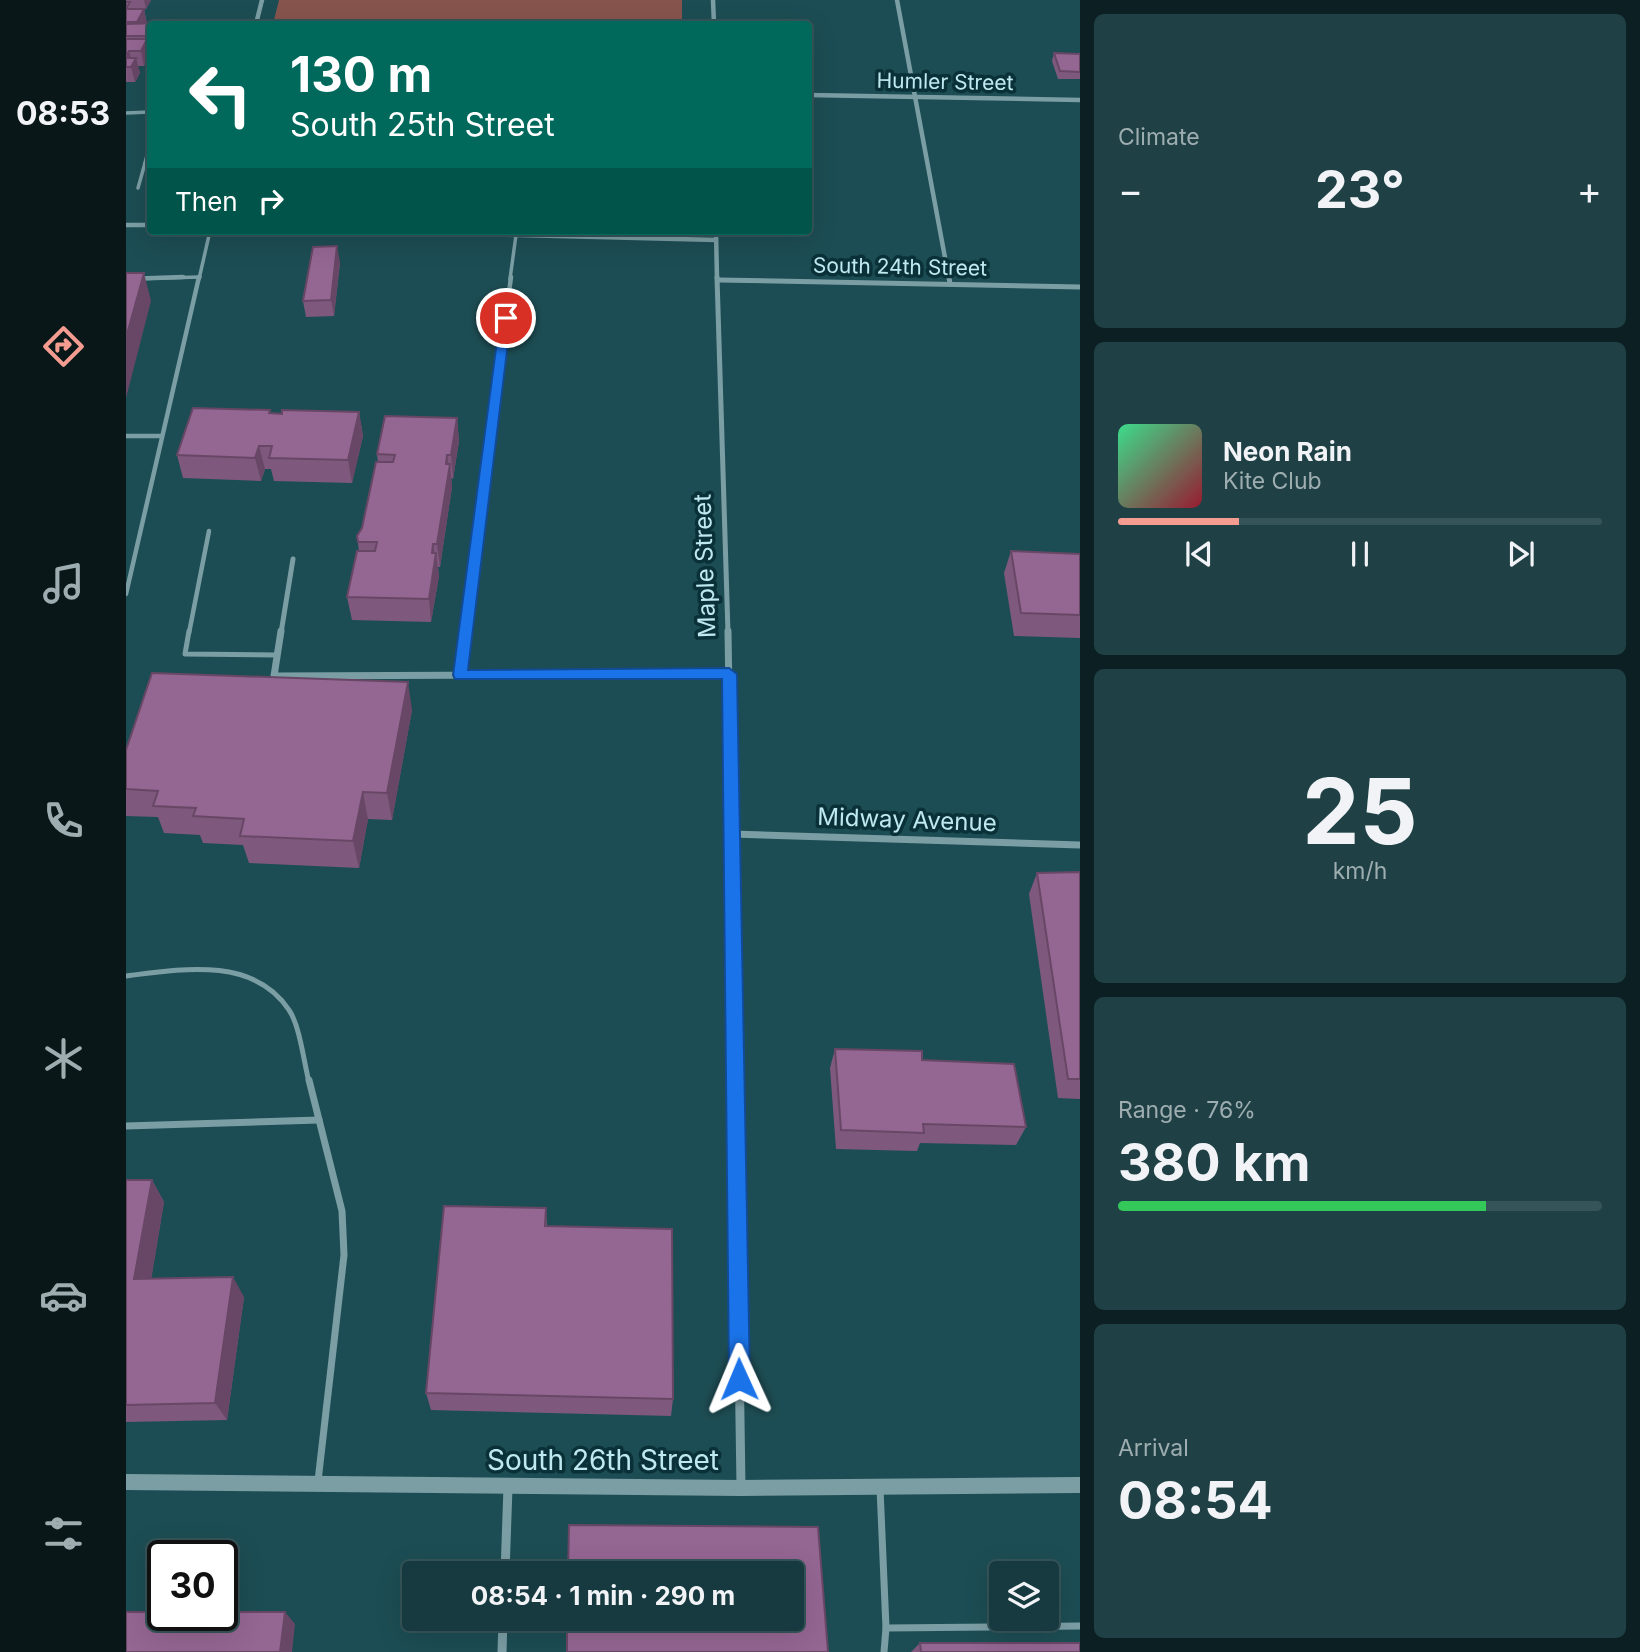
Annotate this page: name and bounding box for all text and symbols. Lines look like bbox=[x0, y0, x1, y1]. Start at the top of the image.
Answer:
text: 130 m bbox=[290, 45, 432, 104]
icon: left bbox=[175, 49, 266, 140]
street label: Humler Street bbox=[876, 68, 1014, 95]
text: 08:53 bbox=[16, 94, 110, 133]
text: South 25th Street bbox=[290, 105, 555, 144]
text: Climate bbox=[1118, 123, 1200, 151]
text: 23° bbox=[1315, 158, 1405, 221]
text: − bbox=[1118, 167, 1143, 213]
text: + bbox=[1577, 167, 1602, 213]
icon: right bbox=[252, 182, 290, 220]
text: Then bbox=[175, 186, 238, 217]
street label: South 24th Street bbox=[813, 252, 987, 281]
pin bbox=[476, 288, 536, 348]
icon: arrive bbox=[487, 299, 525, 337]
icon: directions bbox=[39, 322, 88, 371]
text: Neon Rain bbox=[1223, 436, 1352, 467]
text: Kite Club bbox=[1223, 467, 1322, 495]
street label: Maple Street bbox=[687, 493, 722, 639]
icon: previous bbox=[1180, 535, 1218, 573]
icon: pause bbox=[1341, 535, 1379, 573]
icon: next bbox=[1502, 535, 1540, 573]
icon: music bbox=[39, 559, 88, 608]
text: 25 bbox=[1302, 756, 1418, 866]
icon: phone bbox=[39, 796, 88, 845]
street label: Midway Avenue bbox=[817, 802, 997, 837]
text: km/h bbox=[1333, 857, 1387, 885]
icon: climate bbox=[39, 1034, 88, 1083]
text: Range · 76% bbox=[1118, 1096, 1256, 1124]
text: 380 km bbox=[1118, 1131, 1310, 1194]
icon: car bbox=[39, 1271, 88, 1320]
position arrow bbox=[702, 1342, 776, 1416]
text: Arrival bbox=[1118, 1434, 1189, 1462]
street label: South 26th Street bbox=[487, 1443, 719, 1477]
text: 08:54 bbox=[1118, 1469, 1273, 1532]
icon: filters bbox=[39, 1509, 88, 1558]
speed limit sign: 30 bbox=[147, 1540, 238, 1631]
map controls bbox=[989, 1561, 1059, 1631]
button: layers bbox=[989, 1561, 1059, 1631]
text: 08:54 · 1 min · 290 m bbox=[471, 1580, 735, 1611]

